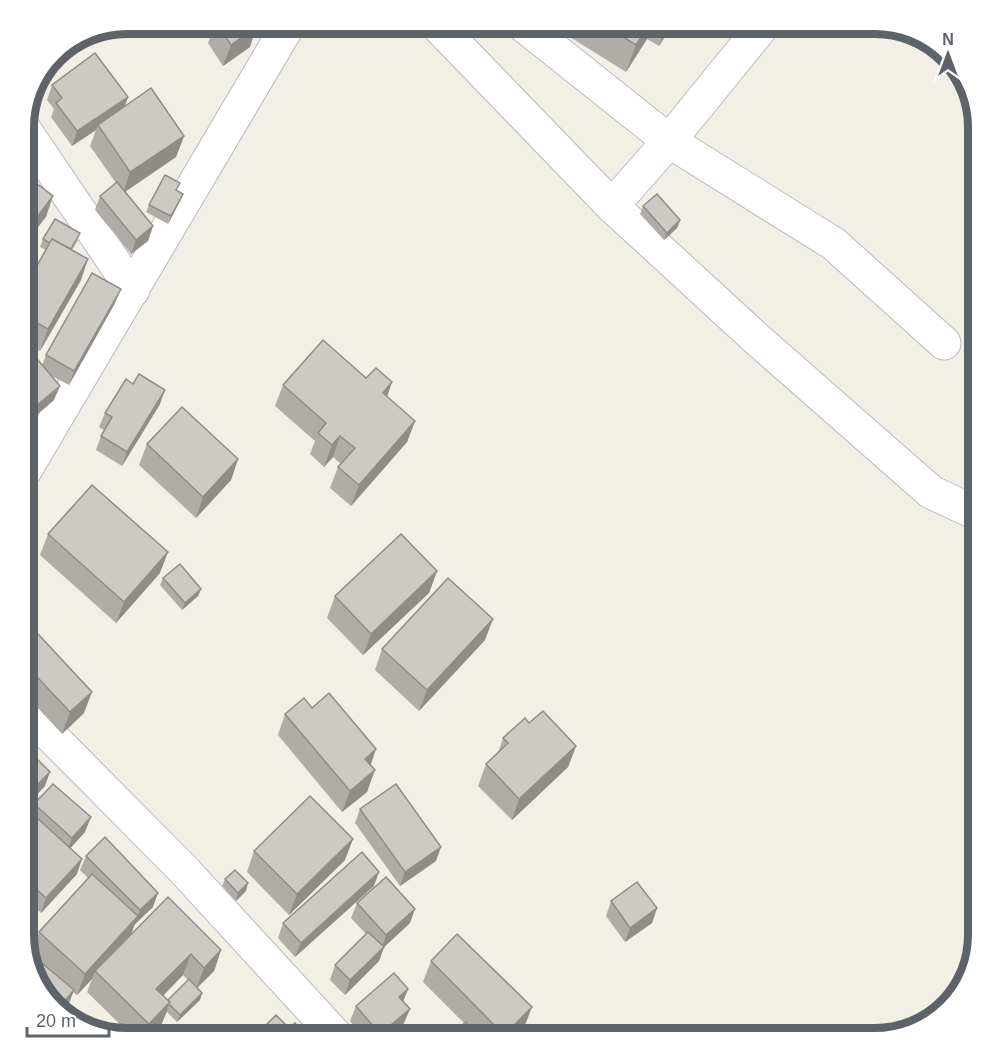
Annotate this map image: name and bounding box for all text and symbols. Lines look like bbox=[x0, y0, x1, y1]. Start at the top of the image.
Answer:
north arrow bbox=[918, 24, 978, 84]
text: N bbox=[942, 31, 954, 48]
scale bar bbox=[27, 1000, 110, 1038]
text: 20 m bbox=[36, 1011, 76, 1031]

